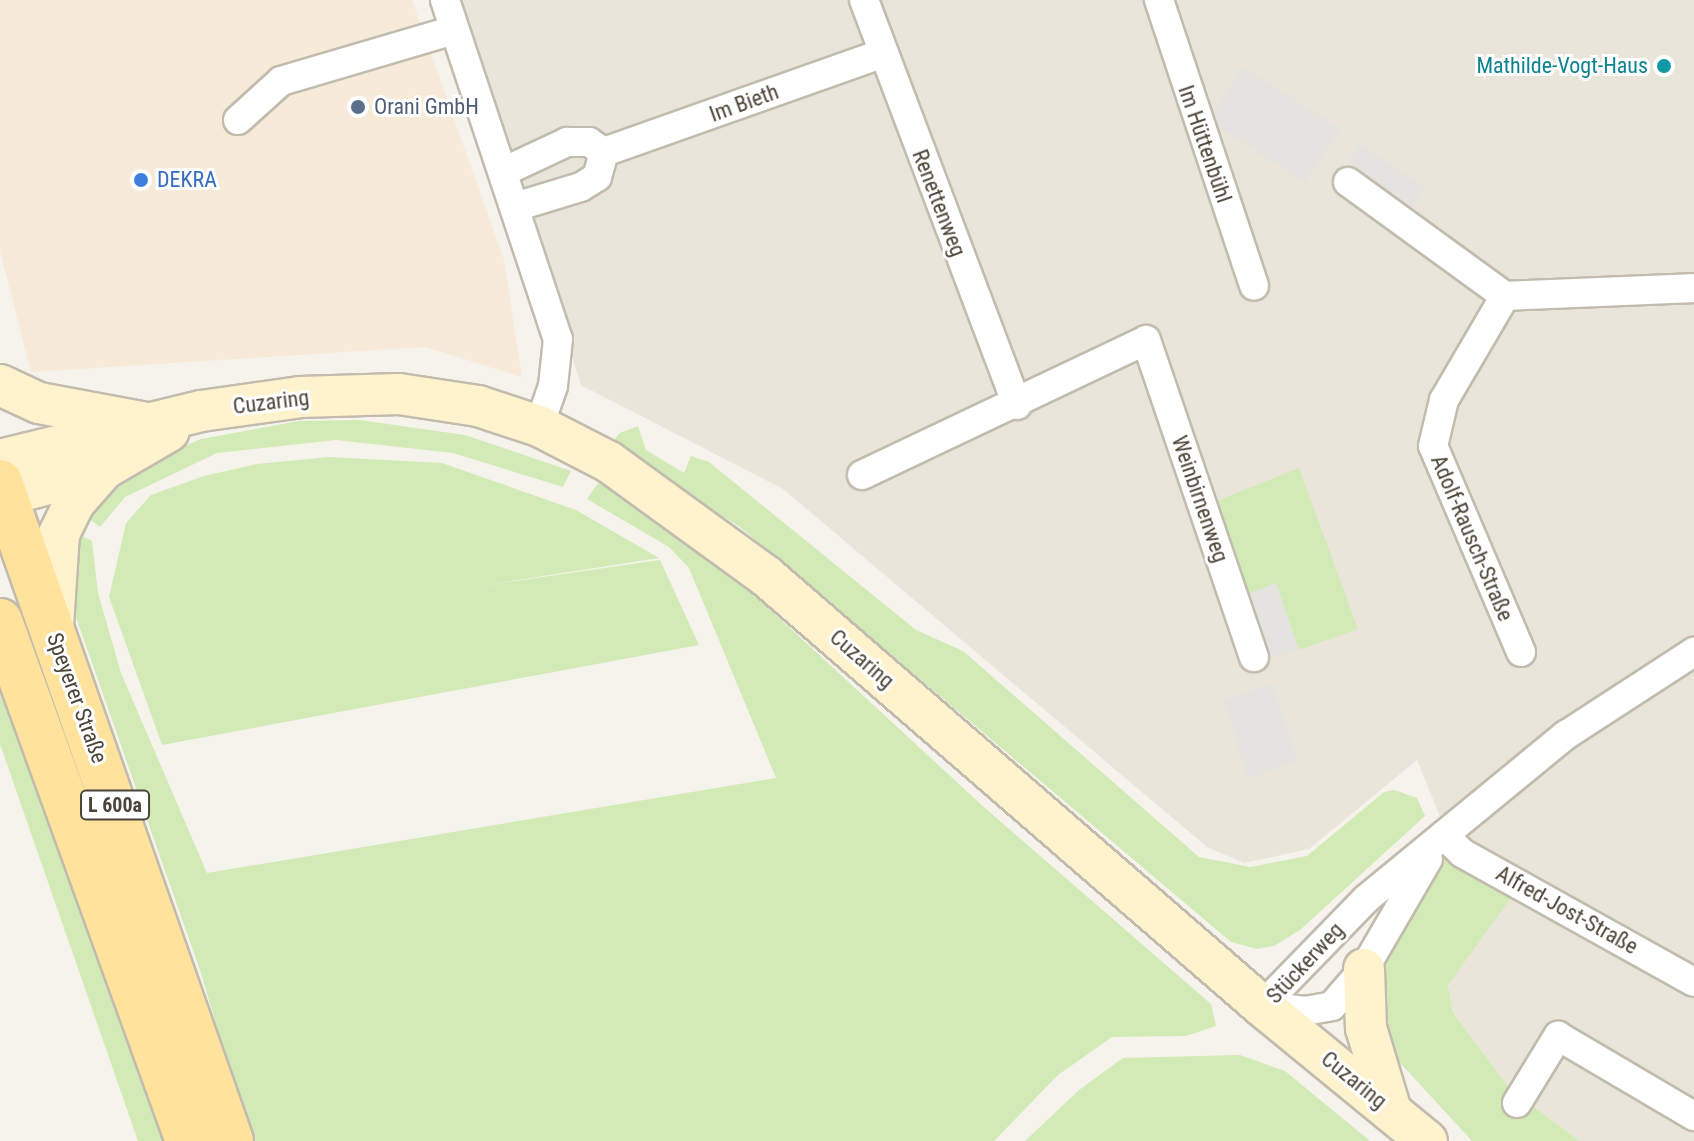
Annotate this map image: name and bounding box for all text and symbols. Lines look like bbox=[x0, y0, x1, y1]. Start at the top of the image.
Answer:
place label: Mathilde-Vogt-Haus bbox=[1476, 53, 1648, 79]
marker: Mathilde-Vogt-Haus bbox=[1655, 57, 1673, 75]
street label: Im Bieth bbox=[706, 78, 782, 128]
street label: Im Hüttenbühl bbox=[1173, 82, 1237, 206]
place label: Orani GmbH bbox=[374, 94, 479, 120]
marker: Orani GmbH bbox=[349, 98, 367, 116]
street label: Renettenweg bbox=[907, 146, 971, 260]
place label: DEKRA bbox=[157, 167, 217, 193]
marker: DEKRA bbox=[132, 171, 150, 189]
street label: Cuzaring bbox=[231, 384, 311, 420]
street label: Weinbirnenweg bbox=[1166, 432, 1234, 566]
street label: Adolf-Rausch-Straße bbox=[1425, 451, 1519, 625]
street label: Cuzaring bbox=[824, 624, 900, 694]
street label: Speyerer Straße bbox=[41, 629, 113, 767]
road number: L 600a bbox=[79, 789, 151, 821]
street label: Alfred-Jost-Straße bbox=[1491, 860, 1643, 960]
street label: Stückerweg bbox=[1261, 917, 1349, 1009]
street label: Cuzaring bbox=[1316, 1046, 1392, 1114]

